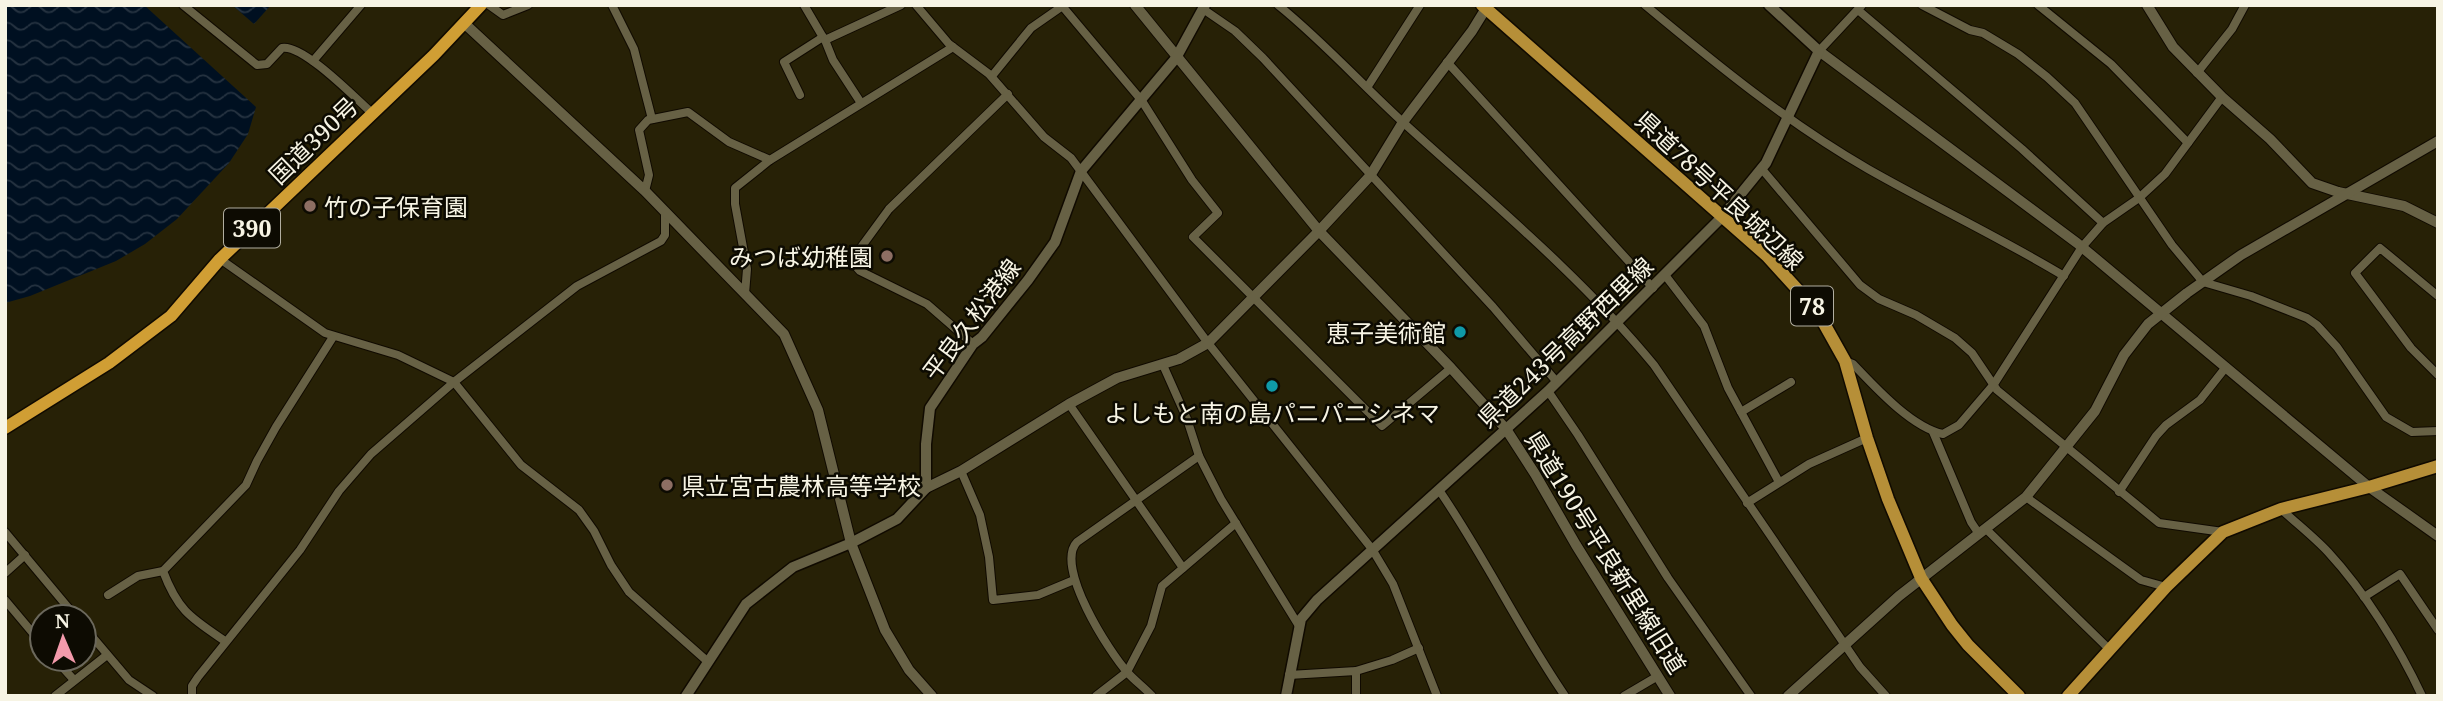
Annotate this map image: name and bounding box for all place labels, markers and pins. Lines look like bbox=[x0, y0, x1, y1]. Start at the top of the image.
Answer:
place label: 竹の子保育園 bbox=[324, 190, 468, 223]
marker: 竹の子保育園 bbox=[302, 198, 318, 214]
place label: みつば幼稚園 bbox=[729, 240, 873, 273]
marker: みつば幼稚園 bbox=[879, 248, 895, 264]
place label: 恵子美術館 bbox=[1326, 316, 1446, 349]
marker: 恵子美術館 bbox=[1452, 324, 1468, 340]
marker: よしもと南の島パニパニシネマ bbox=[1264, 378, 1280, 394]
place label: よしもと南の島パニパニシネマ bbox=[1104, 396, 1440, 429]
place label: 県立宮古農林高等学校 bbox=[681, 469, 921, 502]
marker: 県立宮古農林高等学校 bbox=[659, 477, 675, 493]

